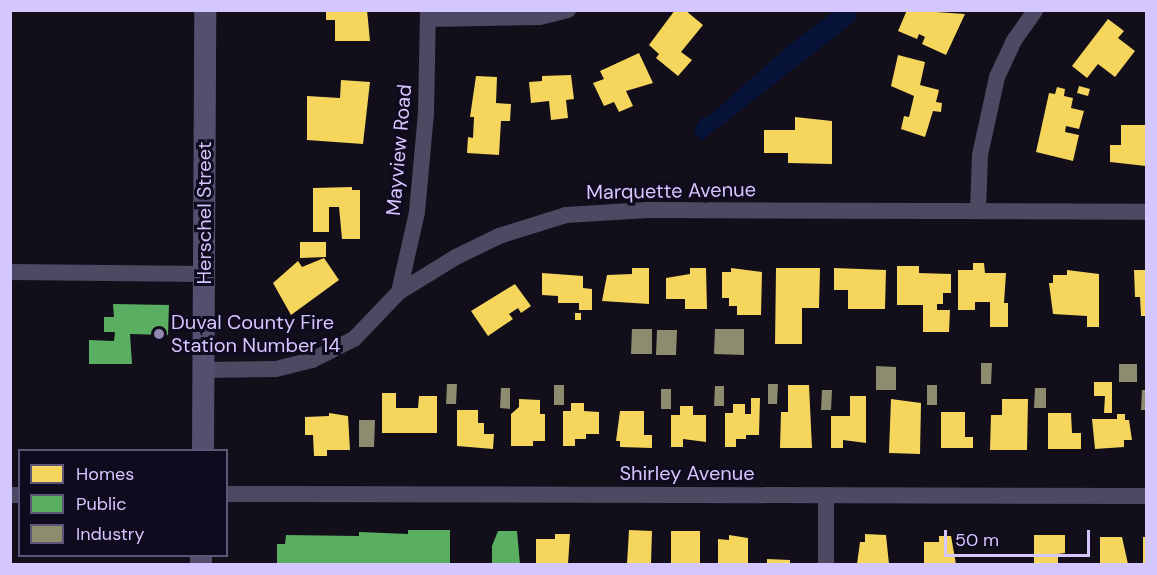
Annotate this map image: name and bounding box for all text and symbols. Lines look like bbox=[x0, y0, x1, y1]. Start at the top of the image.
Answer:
street label: Mayview Road bbox=[381, 83, 417, 217]
street label: Herschel Street bbox=[192, 141, 216, 285]
street label: Marquette Avenue bbox=[586, 178, 756, 204]
place label: Duval County Fire Station Number 14 bbox=[171, 310, 340, 357]
marker: Duval County Fire Station Number 14 bbox=[152, 327, 166, 341]
legend bbox=[18, 449, 228, 557]
street label: Shirley Avenue bbox=[619, 461, 755, 485]
text: Homes bbox=[76, 462, 134, 486]
text: Public bbox=[76, 492, 127, 516]
scale bar bbox=[947, 518, 1092, 556]
text: Industry bbox=[76, 522, 145, 546]
text: 50 m bbox=[955, 528, 999, 552]

